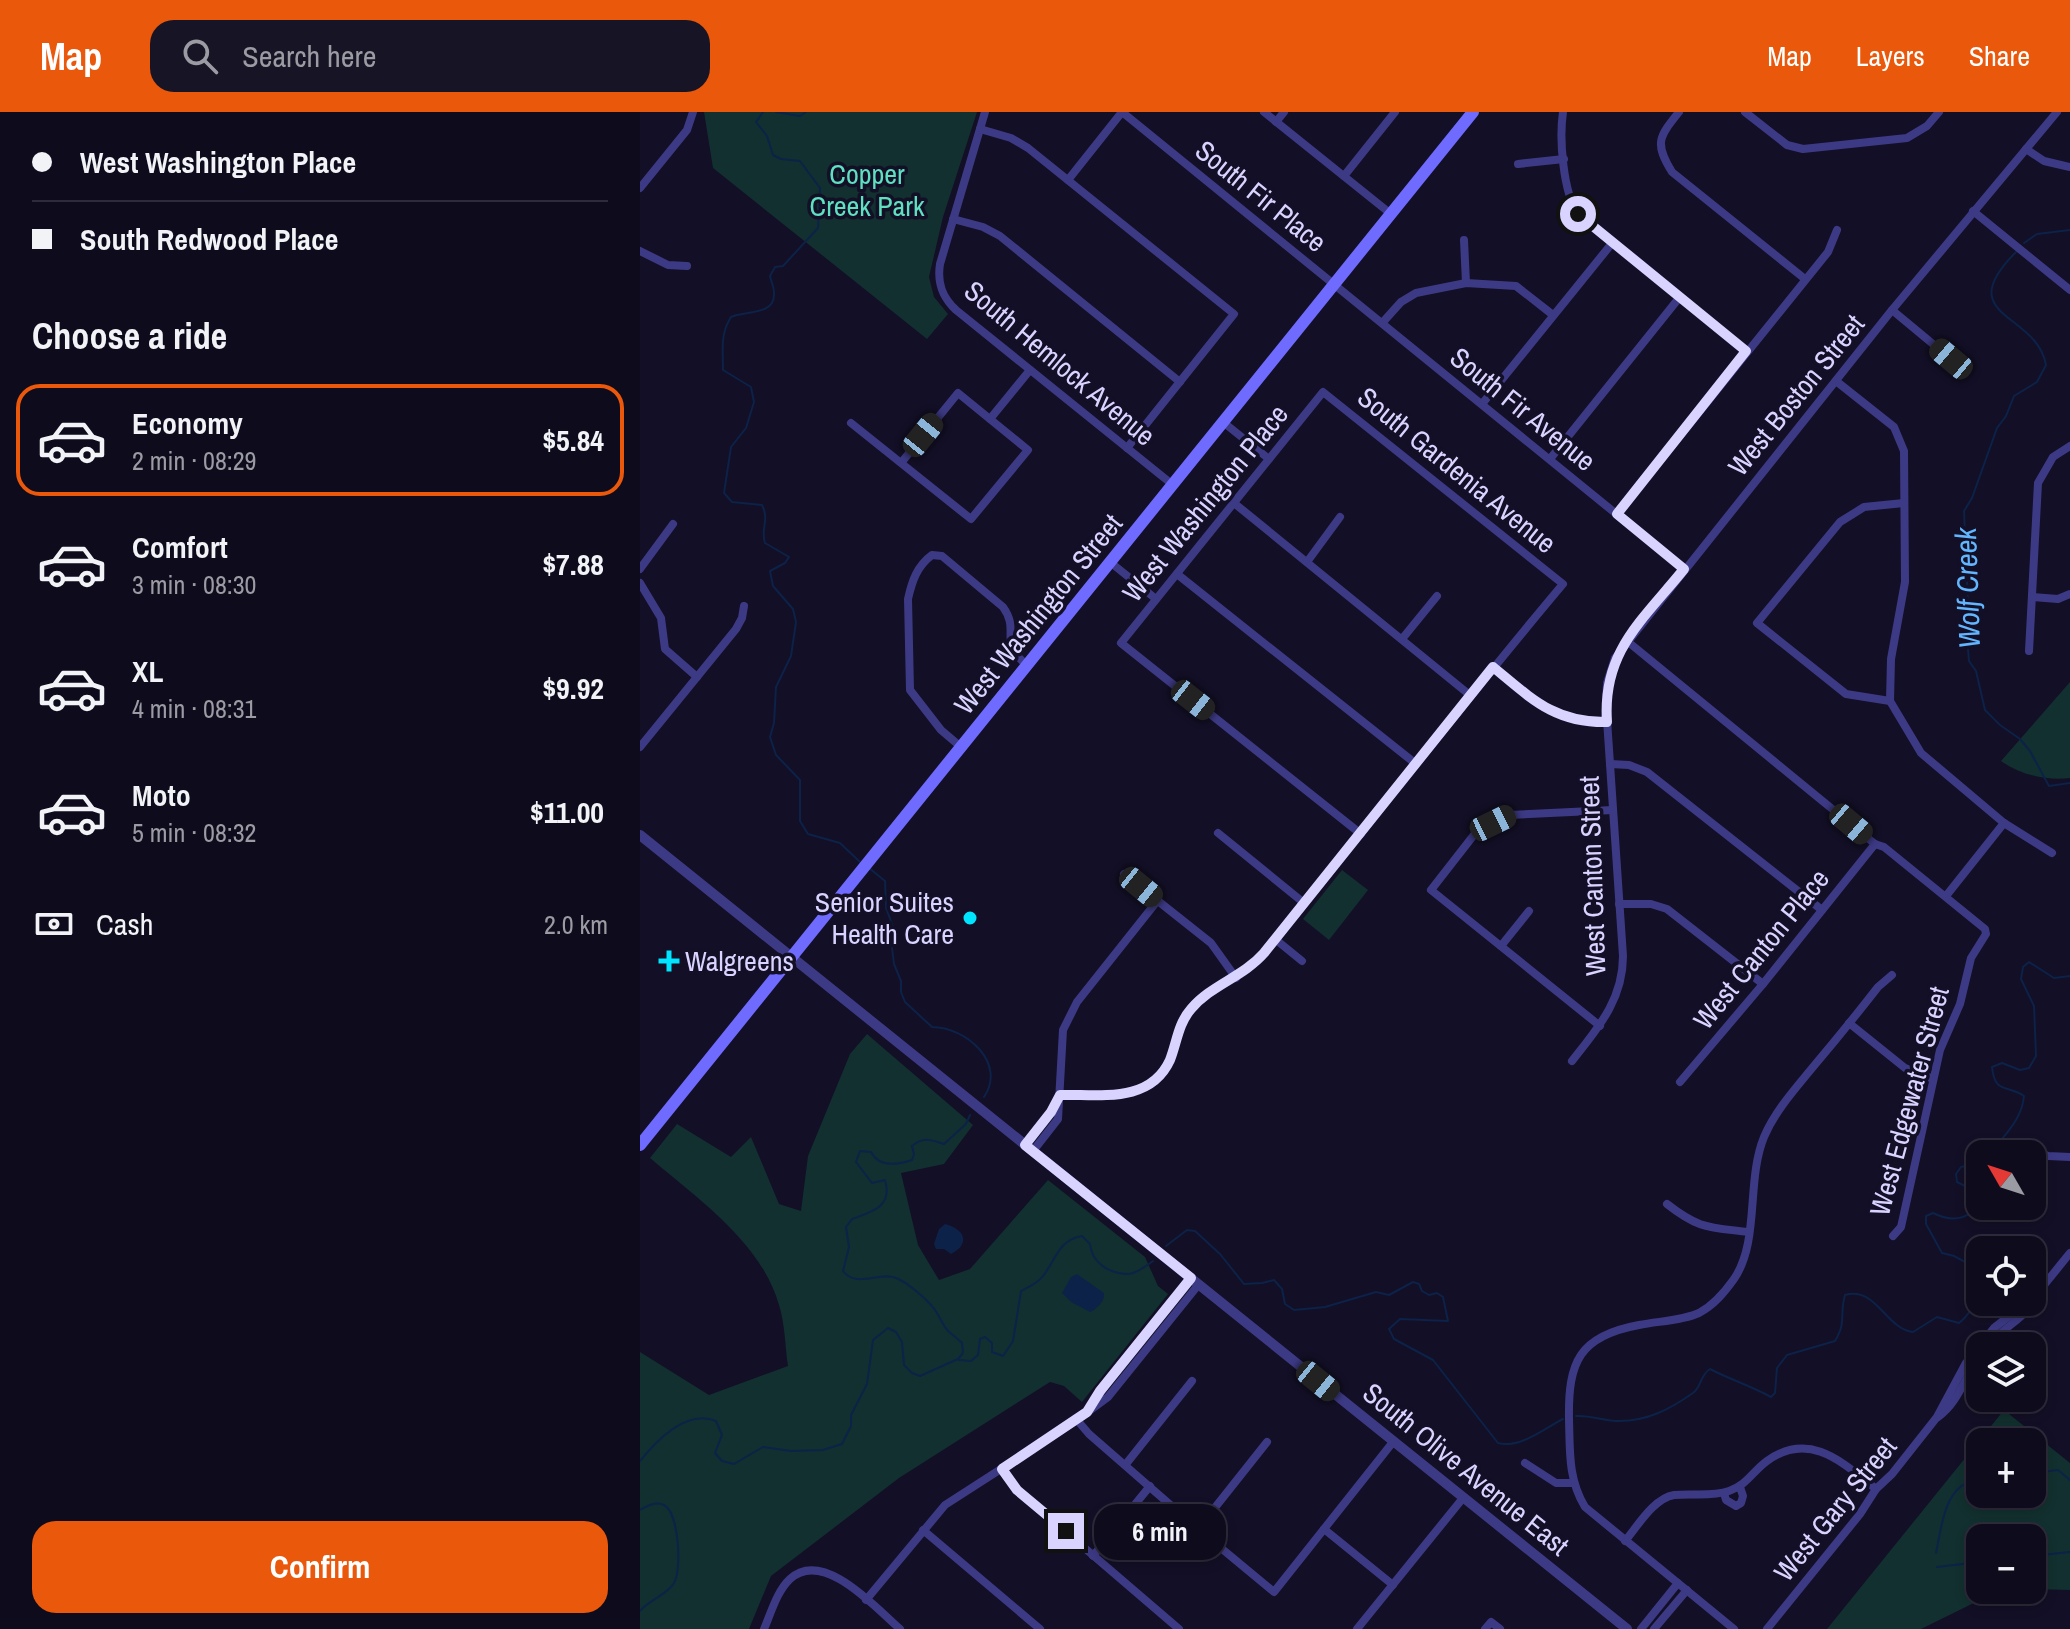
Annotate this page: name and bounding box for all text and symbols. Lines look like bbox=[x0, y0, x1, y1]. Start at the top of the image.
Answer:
search box bbox=[150, 20, 710, 92]
text: Map bbox=[40, 31, 102, 82]
icon: search bbox=[178, 34, 222, 78]
text: Search here bbox=[242, 36, 376, 76]
text: Map bbox=[1767, 37, 1812, 75]
text: Layers bbox=[1856, 37, 1925, 75]
text: Share bbox=[1969, 37, 2030, 75]
street label: South Fir Place bbox=[1188, 131, 1334, 261]
text: West Washington Place bbox=[80, 142, 356, 182]
park label: Copper Creek Park bbox=[810, 155, 925, 225]
route start bbox=[1560, 196, 1596, 232]
text: South Redwood Place bbox=[80, 219, 338, 259]
street label: South Hemlock Avenue bbox=[957, 272, 1163, 454]
street label: West Boston Street bbox=[1719, 306, 1873, 484]
text: Choose a ride bbox=[32, 312, 227, 360]
car bbox=[1925, 334, 1977, 384]
street label: South Fir Avenue bbox=[1442, 339, 1604, 479]
street label: South Gardenia Avenue bbox=[1350, 378, 1564, 562]
street label: West Washington Place bbox=[1114, 396, 1296, 610]
text: Economy bbox=[132, 403, 243, 443]
icon: car bbox=[36, 404, 108, 476]
car bbox=[899, 409, 947, 461]
text: $5.84 bbox=[542, 420, 604, 460]
text: 2 min · 08:29 bbox=[132, 443, 256, 478]
street label: West Washington Street bbox=[945, 506, 1131, 722]
water label: Wolf Creek bbox=[1945, 525, 1989, 649]
text: Comfort bbox=[132, 527, 228, 567]
icon: car bbox=[36, 528, 108, 600]
text: $7.88 bbox=[542, 544, 604, 584]
text: 3 min · 08:30 bbox=[132, 567, 256, 602]
text: XL bbox=[132, 651, 163, 691]
icon: car bbox=[36, 652, 108, 724]
text: $9.92 bbox=[542, 668, 604, 708]
car bbox=[1167, 676, 1219, 724]
text: 4 min · 08:31 bbox=[132, 691, 256, 726]
text: Moto bbox=[132, 775, 191, 815]
street label: West Canton Street bbox=[1570, 775, 1614, 977]
icon: car bbox=[36, 776, 108, 848]
text: $11.00 bbox=[530, 792, 604, 832]
car bbox=[1825, 799, 1877, 849]
car bbox=[1466, 802, 1520, 844]
text: 5 min · 08:32 bbox=[132, 815, 256, 850]
street label: West Canton Place bbox=[1685, 861, 1837, 1037]
car bbox=[1115, 863, 1167, 911]
place label: Senior Suites Health Care bbox=[815, 883, 954, 953]
icon: cash bbox=[32, 902, 76, 946]
text: Cash bbox=[96, 904, 153, 944]
text: 2.0 km bbox=[544, 907, 608, 942]
marker: Senior Suites Health Care bbox=[961, 909, 979, 927]
place label: Walgreens bbox=[685, 942, 794, 980]
marker: Walgreens bbox=[660, 952, 678, 970]
street label: West Edgewater Street bbox=[1860, 982, 1958, 1220]
north arrow bbox=[1966, 1140, 2046, 1220]
map controls bbox=[1966, 1140, 2046, 1604]
button: locate bbox=[1966, 1236, 2046, 1316]
button: layers bbox=[1966, 1332, 2046, 1412]
car bbox=[1292, 1357, 1344, 1405]
street label: South Olive Avenue East bbox=[1355, 1374, 1577, 1564]
button: + bbox=[1966, 1428, 2046, 1508]
street label: West Gary Street bbox=[1765, 1429, 1905, 1589]
callout: 6 min bbox=[1094, 1503, 1226, 1559]
route end bbox=[1048, 1513, 1084, 1549]
text: 6 min bbox=[1132, 1514, 1188, 1549]
button: Confirm bbox=[32, 1521, 608, 1613]
button: − bbox=[1966, 1524, 2046, 1604]

